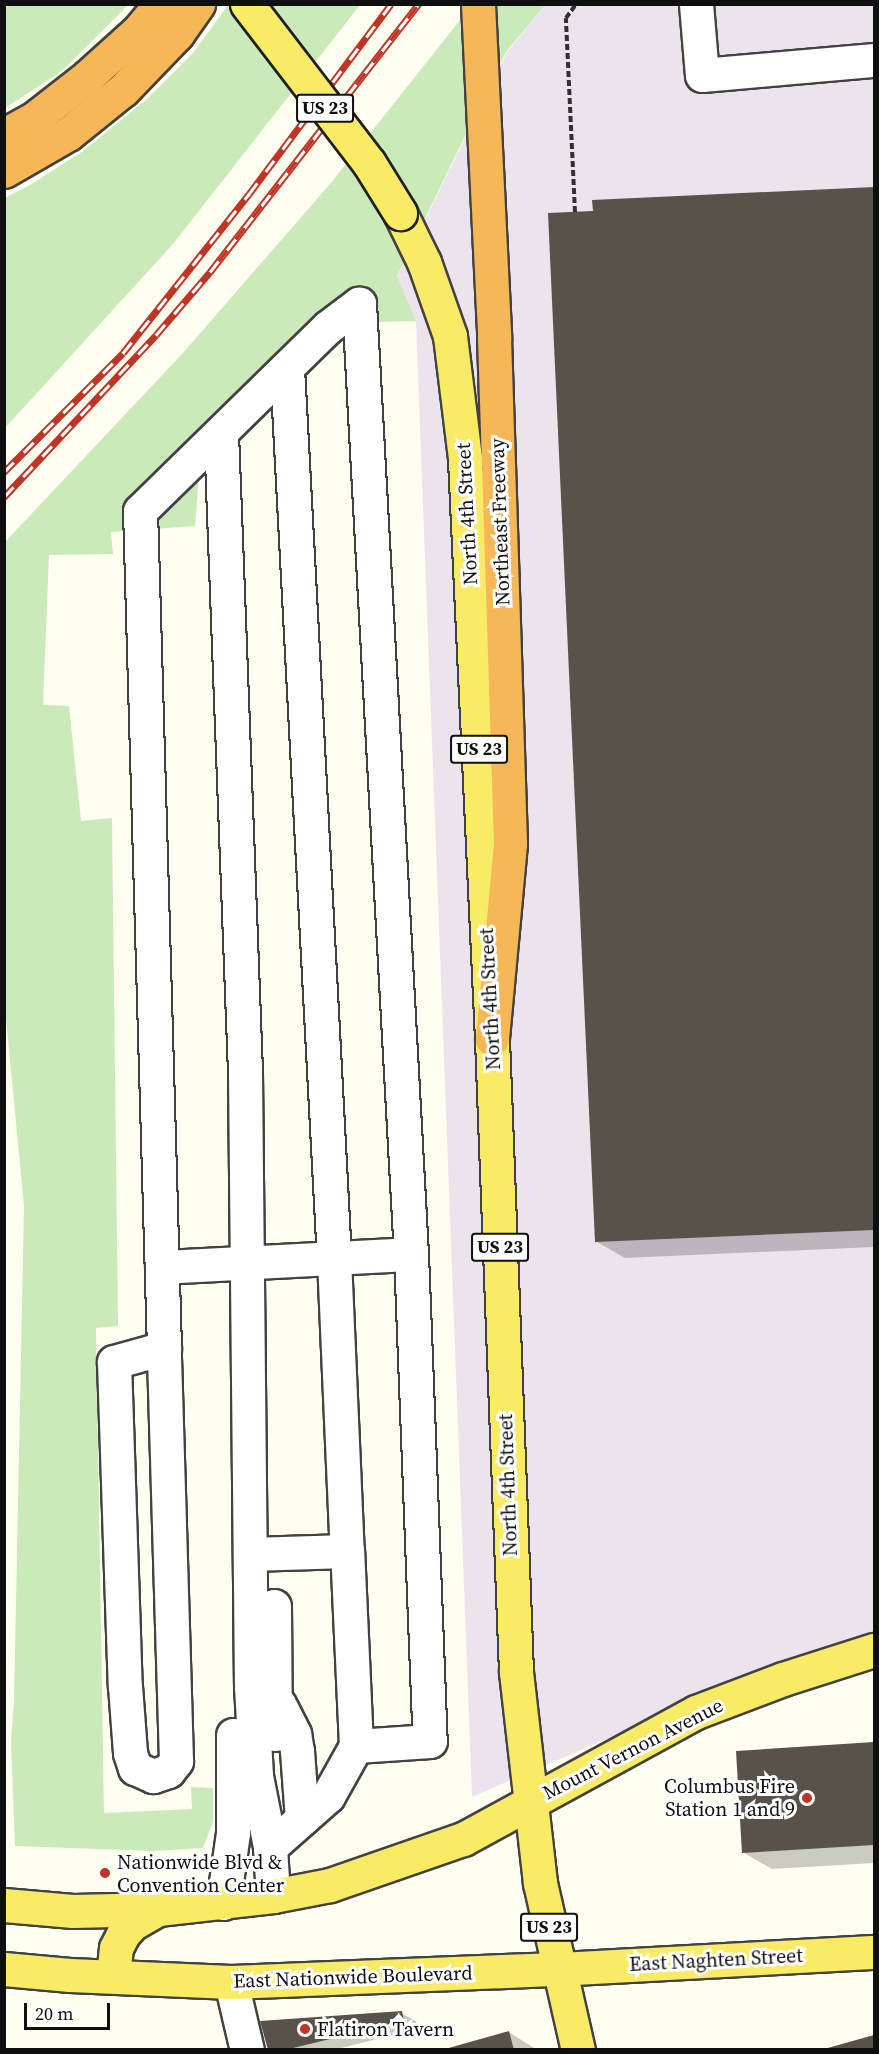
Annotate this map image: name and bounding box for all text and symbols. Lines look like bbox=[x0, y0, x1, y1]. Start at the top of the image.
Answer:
road number: US 23 bbox=[295, 93, 355, 123]
street label: Northeast Freeway bbox=[485, 438, 515, 606]
street label: North 4th Street bbox=[451, 442, 483, 586]
road number: US 23 bbox=[449, 734, 509, 764]
street label: North 4th Street bbox=[474, 927, 506, 1071]
road number: US 23 bbox=[470, 1232, 530, 1262]
street label: North 4th Street bbox=[494, 1413, 522, 1557]
street label: Mount Vernon Avenue bbox=[539, 1693, 727, 1805]
place label: Columbus Fire Station 1 and 9 bbox=[664, 1774, 795, 1821]
marker: Columbus Fire Station 1 and 9 bbox=[800, 1791, 814, 1805]
place label: Nationwide Blvd & Convention Center bbox=[117, 1850, 284, 1897]
marker: Nationwide Blvd & Convention Center bbox=[98, 1866, 112, 1880]
road number: US 23 bbox=[519, 1912, 579, 1942]
street label: East Naghten Street bbox=[629, 1943, 803, 1977]
street label: East Nationwide Boulevard bbox=[233, 1961, 473, 1993]
scale bar bbox=[27, 1991, 112, 2029]
text: 20 m bbox=[35, 2001, 73, 2026]
place label: Flatiron Tavern bbox=[317, 2017, 455, 2041]
marker: Flatiron Tavern bbox=[298, 2022, 312, 2036]

